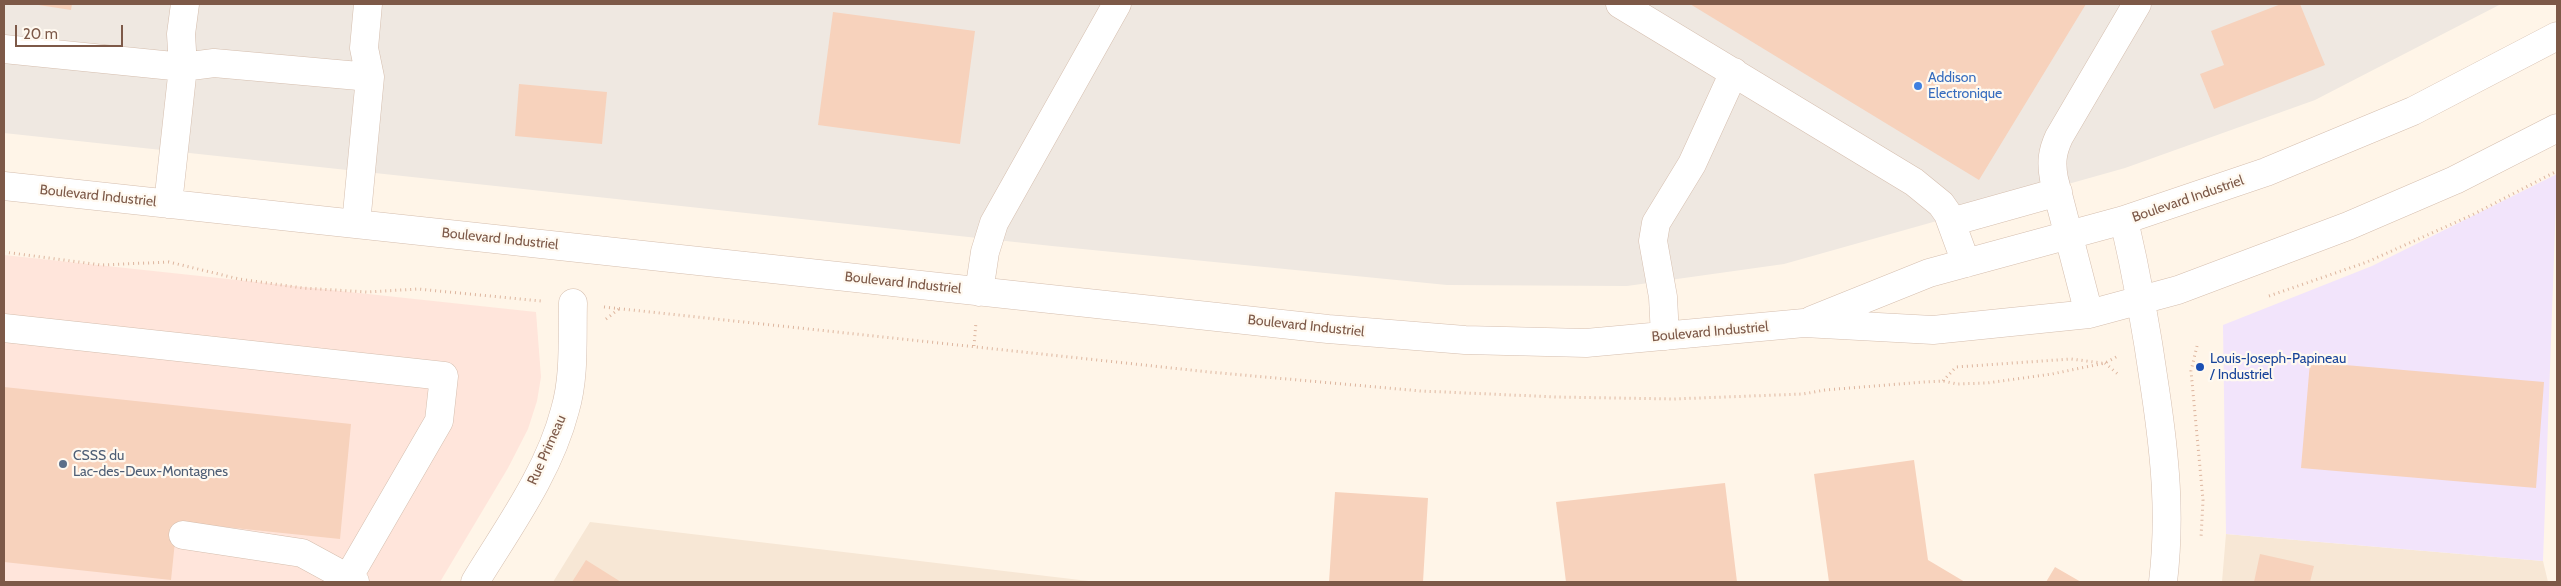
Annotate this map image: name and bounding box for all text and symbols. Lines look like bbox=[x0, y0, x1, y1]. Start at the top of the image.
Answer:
scale bar bbox=[18, 15, 125, 47]
text: 20 m bbox=[23, 25, 58, 43]
place label: Addison Electronique bbox=[1928, 70, 2002, 102]
marker: Addison Electronique bbox=[1912, 80, 1924, 92]
street label: Boulevard Industriel bbox=[2130, 172, 2246, 226]
street label: Boulevard Industriel bbox=[39, 182, 157, 210]
street label: Boulevard Industriel bbox=[441, 225, 559, 253]
street label: Boulevard Industriel bbox=[844, 269, 962, 297]
street label: Boulevard Industriel bbox=[1247, 312, 1365, 340]
street label: Boulevard Industriel bbox=[1651, 319, 1769, 345]
place label: Louis-Joseph-Papineau / Industriel bbox=[2210, 351, 2346, 384]
marker: Louis-Joseph-Papineau / Industriel bbox=[2194, 361, 2206, 373]
street label: Rue Primeau bbox=[524, 412, 570, 488]
place label: CSSS du Lac-des-Deux-Montagnes bbox=[73, 448, 228, 481]
marker: CSSS du Lac-des-Deux-Montagnes bbox=[57, 458, 69, 470]

